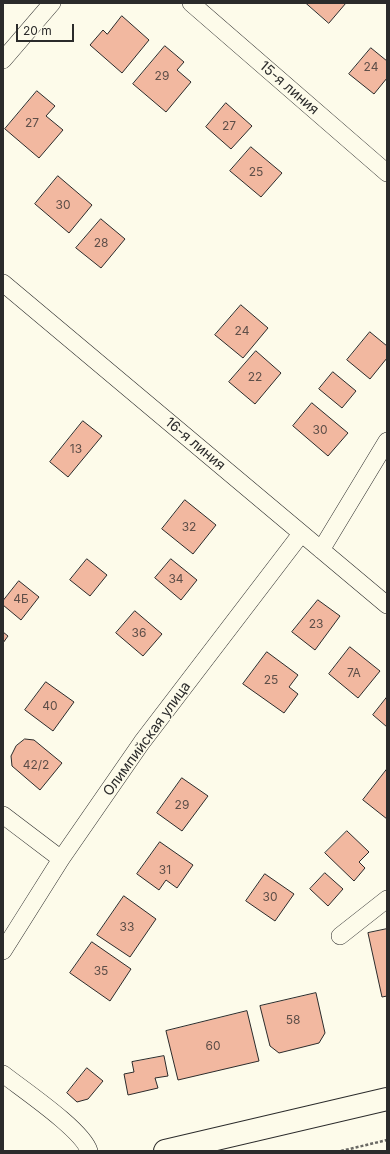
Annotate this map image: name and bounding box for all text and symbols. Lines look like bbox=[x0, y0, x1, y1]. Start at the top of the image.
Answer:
scale bar bbox=[18, 16, 76, 42]
text: 20 m bbox=[23, 23, 52, 38]
street label: 15-я линия bbox=[256, 58, 322, 118]
house number: 24 bbox=[364, 60, 378, 74]
house number: 29 bbox=[155, 69, 169, 83]
house number: 27 bbox=[25, 116, 39, 130]
house number: 27 bbox=[222, 119, 236, 133]
house number: 25 bbox=[249, 165, 263, 179]
house number: 30 bbox=[56, 198, 70, 212]
house number: 28 bbox=[94, 236, 108, 250]
house number: 24 bbox=[235, 324, 249, 338]
house number: 22 bbox=[248, 370, 262, 384]
street label: 16-я линия bbox=[162, 414, 228, 474]
house number: 30 bbox=[313, 423, 327, 437]
house number: 13 bbox=[70, 442, 82, 456]
house number: 32 bbox=[182, 520, 196, 534]
house number: 34 bbox=[168, 572, 184, 586]
house number: 4Б bbox=[13, 592, 29, 606]
house number: 23 bbox=[309, 617, 323, 631]
house number: 36 bbox=[132, 626, 146, 640]
house number: 7А bbox=[347, 666, 361, 680]
house number: 25 bbox=[264, 673, 278, 687]
street label: Олимпийская улица bbox=[100, 678, 194, 800]
house number: 40 bbox=[42, 699, 58, 713]
house number: 42/2 bbox=[23, 758, 49, 772]
house number: 29 bbox=[175, 798, 189, 812]
house number: 31 bbox=[159, 863, 171, 877]
house number: 30 bbox=[263, 890, 277, 904]
house number: 33 bbox=[120, 920, 134, 934]
house number: 35 bbox=[94, 964, 108, 978]
house number: 58 bbox=[286, 1013, 300, 1027]
house number: 60 bbox=[205, 1039, 221, 1053]

